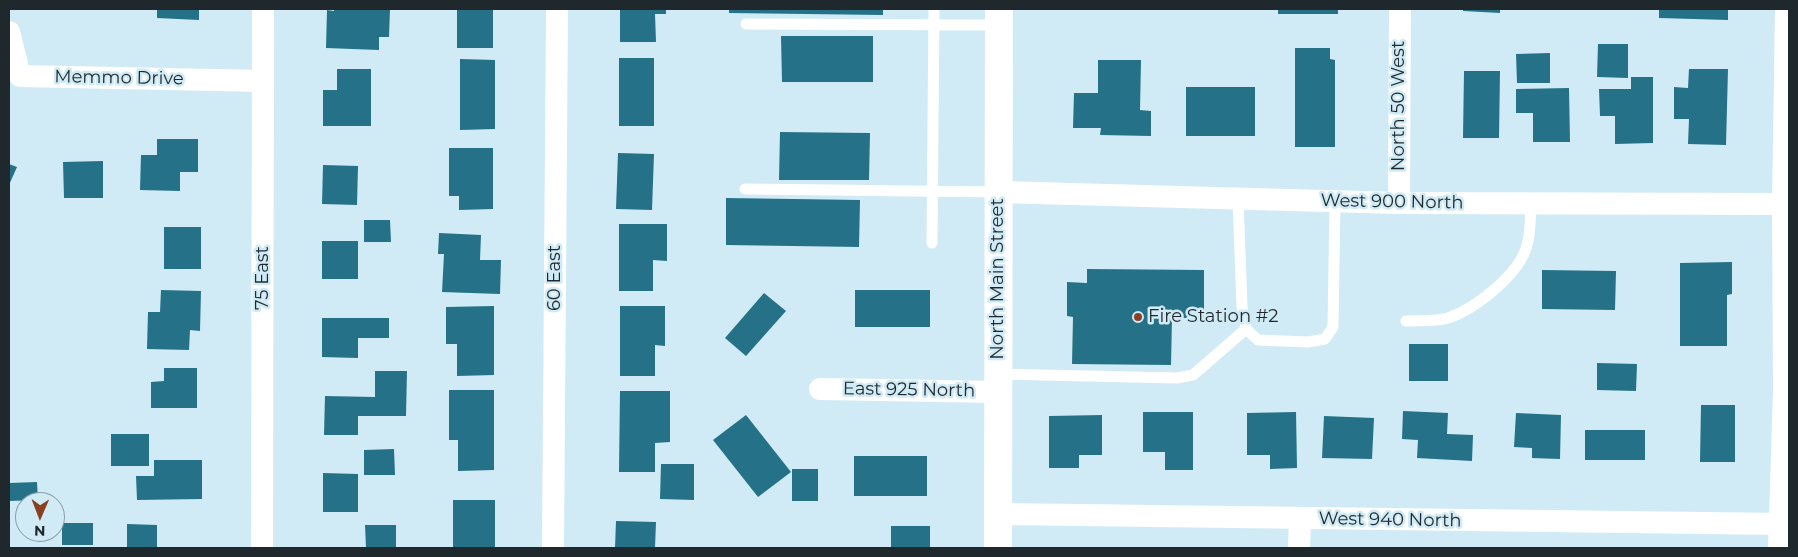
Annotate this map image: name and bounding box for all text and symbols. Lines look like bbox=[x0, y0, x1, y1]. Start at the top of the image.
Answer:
street label: North 50 West bbox=[1388, 41, 1410, 171]
street label: Memmo Drive bbox=[54, 66, 184, 90]
street label: West 900 North bbox=[1320, 190, 1464, 214]
street label: North Main Street bbox=[987, 198, 1009, 360]
street label: 60 East bbox=[544, 245, 566, 311]
street label: 75 East bbox=[252, 246, 274, 310]
place label: Fire Station #2 bbox=[1148, 306, 1279, 328]
marker: Fire Station #2 bbox=[1132, 311, 1144, 323]
street label: East 925 North bbox=[843, 378, 975, 402]
north arrow bbox=[15, 492, 65, 542]
street label: West 940 North bbox=[1318, 508, 1462, 532]
text: N bbox=[34, 522, 46, 540]

